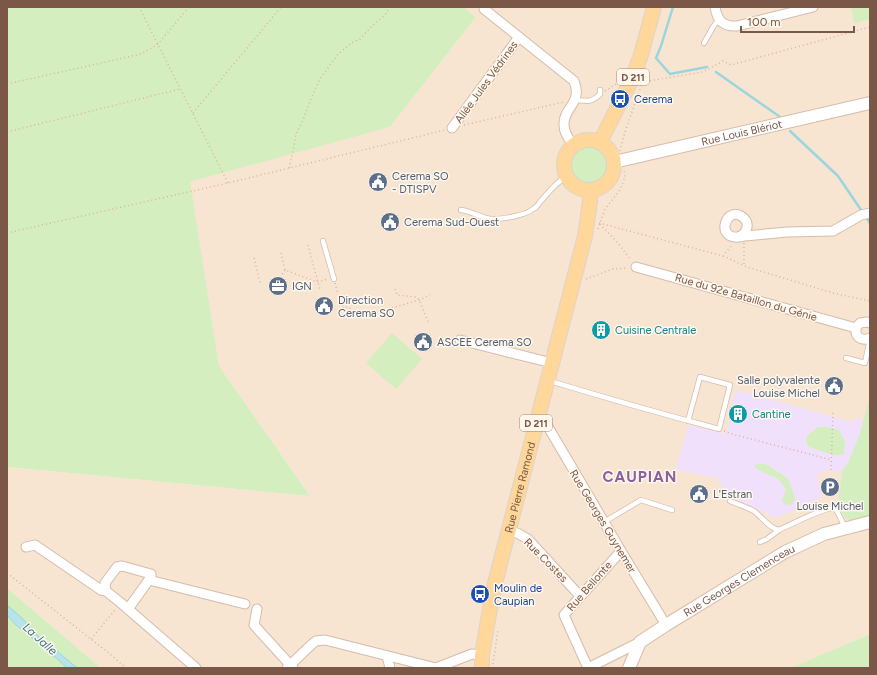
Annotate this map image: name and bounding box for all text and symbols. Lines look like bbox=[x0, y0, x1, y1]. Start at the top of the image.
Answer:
scale bar bbox=[741, 8, 854, 34]
text: 100 m bbox=[747, 15, 781, 29]
street label: Allée Jules Védrines bbox=[452, 39, 521, 126]
road number: D 211 bbox=[617, 69, 649, 85]
bus stop icon: Cerema bbox=[609, 88, 631, 110]
place label: Cerema bbox=[634, 93, 673, 106]
street label: Rue Louis Blériot bbox=[700, 117, 783, 149]
place label: Cerema SO - DTISPV bbox=[392, 170, 449, 196]
public building icon: Cerema SO - DTISPV bbox=[367, 171, 389, 193]
public building icon: Cerema Sud-Ouest bbox=[379, 211, 401, 233]
place label: Cerema Sud-Ouest bbox=[404, 216, 499, 229]
street label: Rue du 92e Bataillon du Génie bbox=[673, 271, 818, 324]
office icon: IGN bbox=[267, 275, 289, 297]
place label: IGN bbox=[292, 280, 312, 293]
place label: Direction Cerema SO bbox=[338, 294, 395, 320]
public building icon: Direction Cerema SO bbox=[313, 295, 335, 317]
building icon: Cuisine Centrale bbox=[590, 319, 612, 341]
place label: Cuisine Centrale bbox=[615, 324, 696, 337]
public building icon: ASCEE Cerema SO bbox=[412, 331, 434, 353]
place label: ASCEE Cerema SO bbox=[437, 336, 532, 349]
place label: Salle polyvalente Louise Michel bbox=[737, 374, 820, 400]
public building icon: Salle polyvalente Louise Michel bbox=[823, 375, 845, 397]
building icon: Cantine bbox=[727, 403, 749, 425]
place label: Cantine bbox=[752, 408, 791, 421]
road number: D 211 bbox=[520, 415, 552, 431]
street label: Rue Pierre Ramond bbox=[502, 440, 538, 535]
street label: Rue Georges Guynemer bbox=[567, 467, 639, 575]
district label: CAUPIAN bbox=[603, 468, 677, 486]
parking icon: Louise Michel bbox=[819, 476, 841, 498]
public building icon: L'Estran bbox=[688, 483, 710, 505]
place label: L'Estran bbox=[713, 488, 752, 501]
place label: Louise Michel bbox=[796, 500, 864, 513]
street label: Rue Costes bbox=[521, 536, 570, 585]
street label: Rue Georges Clemenceau bbox=[681, 542, 797, 620]
street label: Rue Bellonte bbox=[564, 559, 615, 614]
place label: Moulin de Caupian bbox=[494, 582, 542, 608]
bus stop icon: Moulin de Caupian bbox=[469, 583, 491, 605]
water label: La Jalle bbox=[20, 620, 60, 658]

